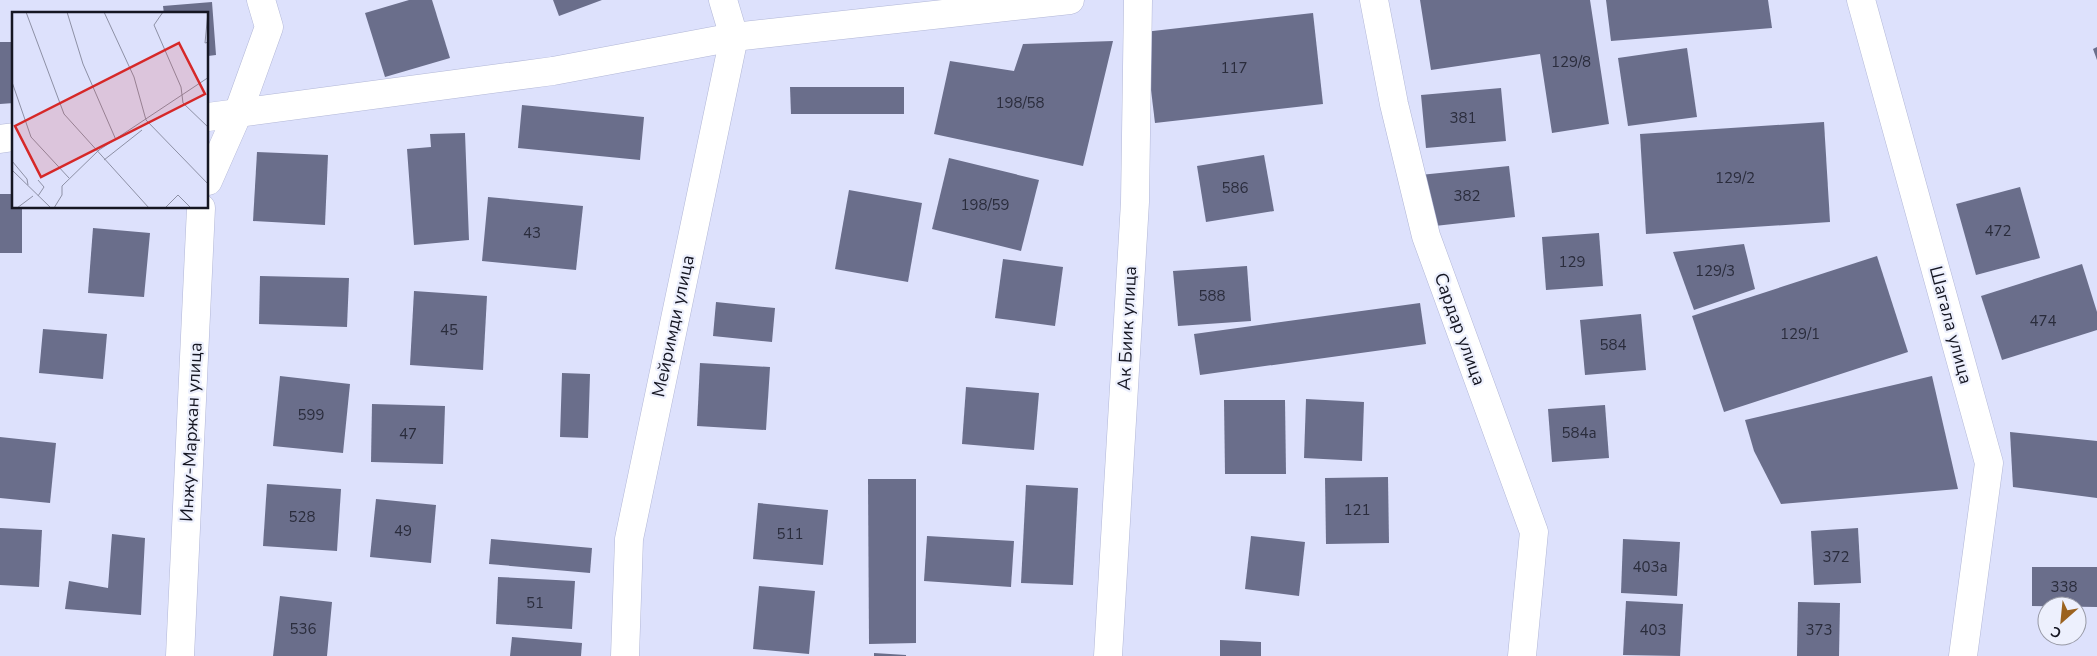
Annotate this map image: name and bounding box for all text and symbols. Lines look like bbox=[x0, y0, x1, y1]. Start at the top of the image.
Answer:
inset map bbox=[12, 12, 209, 209]
house number: 129/8 bbox=[1551, 52, 1591, 72]
house number: 117 bbox=[1220, 58, 1248, 78]
house number: 198/58 bbox=[995, 93, 1045, 113]
house number: 381 bbox=[1449, 108, 1477, 128]
house number: 129/2 bbox=[1715, 168, 1755, 188]
house number: 586 bbox=[1221, 178, 1249, 198]
house number: 382 bbox=[1453, 186, 1481, 206]
house number: 198/59 bbox=[960, 195, 1010, 215]
house number: 472 bbox=[1984, 221, 2012, 241]
house number: 43 bbox=[523, 223, 541, 243]
house number: 129 bbox=[1558, 252, 1586, 272]
street label: Мейримди улица bbox=[646, 253, 700, 399]
house number: 129/3 bbox=[1695, 261, 1735, 281]
street label: Шагала улица bbox=[1924, 263, 1978, 387]
street label: Ак Биик улица bbox=[1112, 265, 1142, 391]
street label: Сардар улица bbox=[1429, 269, 1491, 389]
house number: 588 bbox=[1198, 286, 1226, 306]
house number: 474 bbox=[2029, 311, 2057, 331]
house number: 45 bbox=[440, 320, 458, 340]
house number: 129/1 bbox=[1780, 324, 1820, 344]
house number: 584 bbox=[1599, 335, 1627, 355]
street label: Инжу-Маржан улица bbox=[174, 342, 208, 522]
house number: 599 bbox=[297, 405, 325, 425]
house number: 584а bbox=[1561, 423, 1597, 443]
house number: 47 bbox=[399, 424, 417, 444]
house number: 121 bbox=[1343, 500, 1371, 520]
house number: 528 bbox=[288, 507, 316, 527]
house number: 49 bbox=[394, 521, 412, 541]
house number: 511 bbox=[776, 524, 804, 544]
house number: 372 bbox=[1822, 547, 1850, 567]
house number: 403а bbox=[1632, 557, 1668, 577]
house number: 338 bbox=[2050, 577, 2078, 597]
house number: 51 bbox=[526, 593, 544, 613]
north arrow bbox=[2037, 596, 2087, 646]
house number: 536 bbox=[289, 619, 317, 639]
house number: 403 bbox=[1639, 620, 1667, 640]
house number: 373 bbox=[1805, 620, 1833, 640]
text: С bbox=[2047, 621, 2065, 643]

